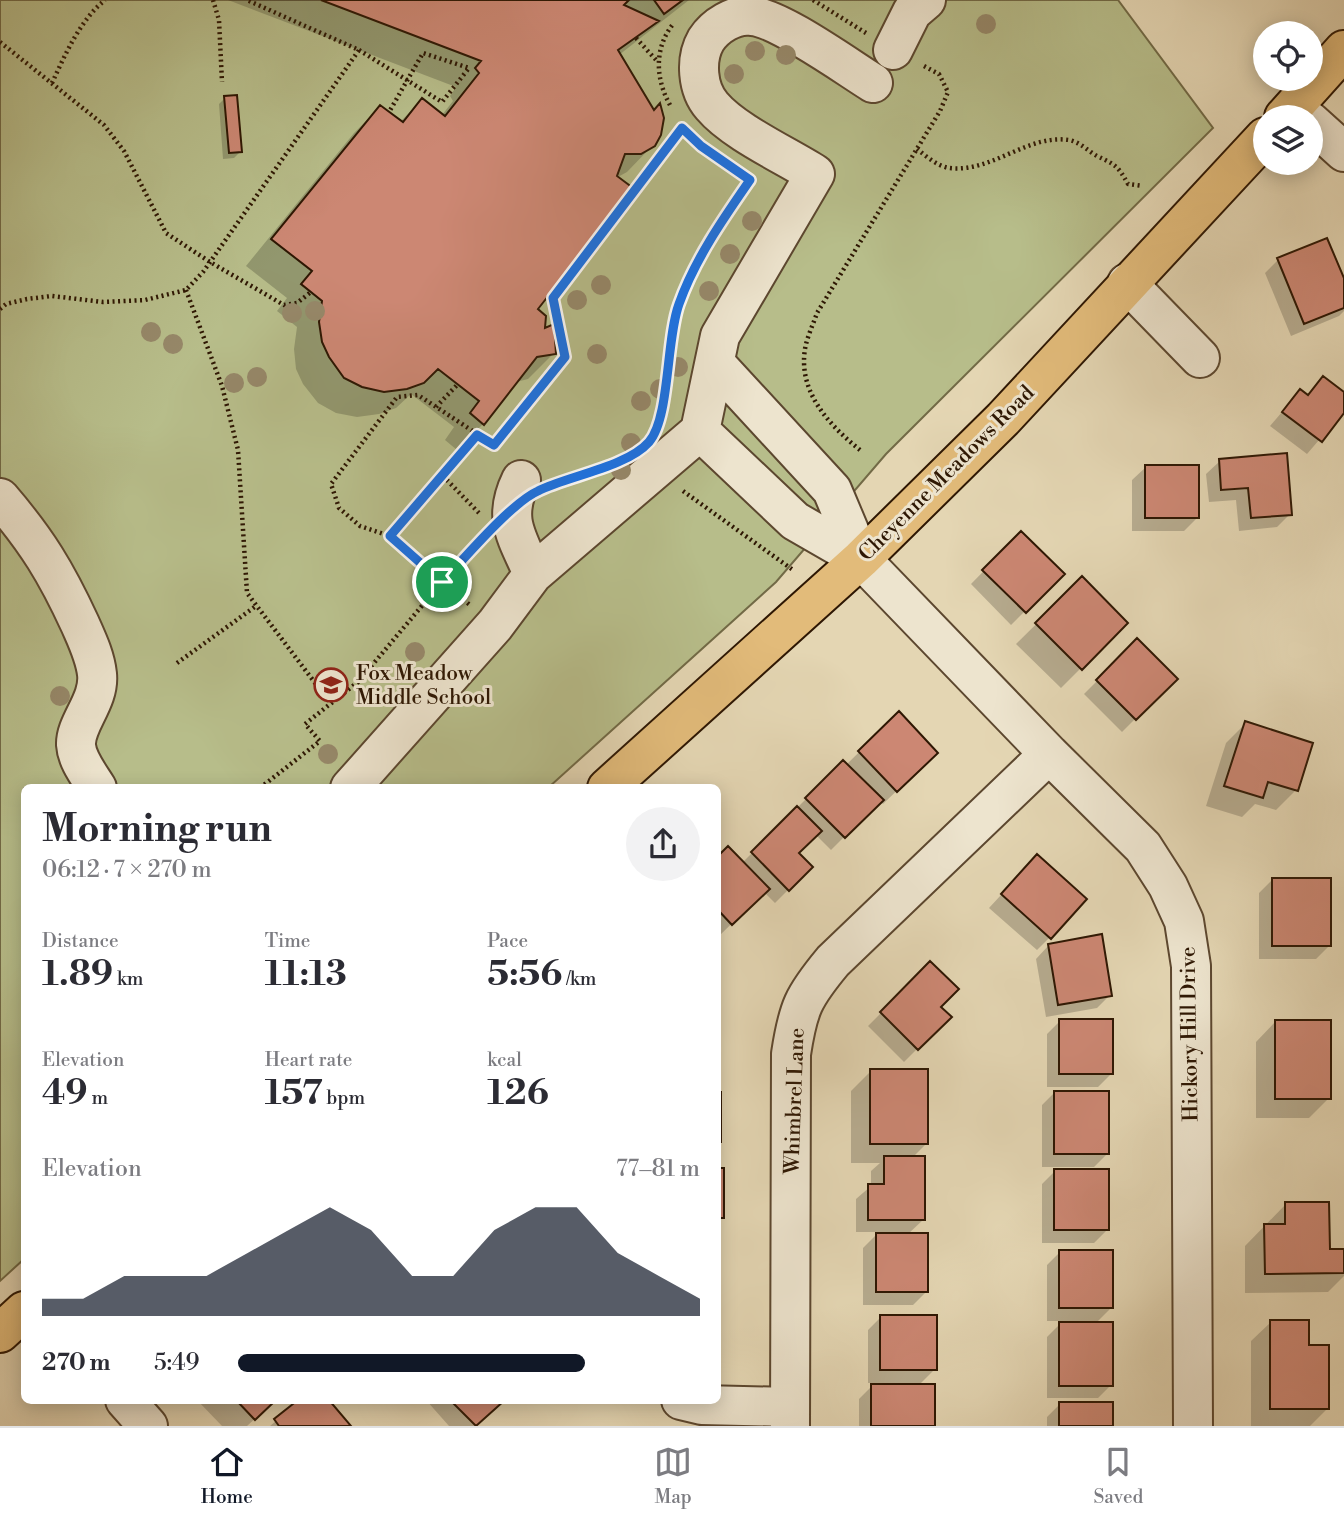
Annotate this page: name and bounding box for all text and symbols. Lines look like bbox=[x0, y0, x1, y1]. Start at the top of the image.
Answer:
map controls bbox=[1253, 21, 1323, 175]
button: locate bbox=[1253, 21, 1323, 91]
button: layers bbox=[1253, 105, 1323, 175]
street label: Cheyenne Meadows Road bbox=[853, 380, 1040, 567]
pin bbox=[412, 552, 472, 612]
icon: arrive bbox=[423, 563, 461, 601]
place label: Fox Meadow Middle School bbox=[356, 661, 491, 711]
school or university icon: Fox Meadow Middle School bbox=[312, 666, 350, 704]
text: Morning run bbox=[42, 806, 272, 853]
button: share bbox=[626, 807, 700, 881]
text: 06:12 · 7 × 270 m bbox=[42, 856, 212, 884]
text: Distance bbox=[42, 929, 119, 953]
text: Time bbox=[265, 929, 310, 953]
text: Pace bbox=[487, 929, 528, 953]
street label: Hickory Hill Drive bbox=[1175, 946, 1205, 1122]
text: 1.89 bbox=[42, 953, 113, 996]
text: 11:13 bbox=[265, 953, 347, 996]
text: 5:56 bbox=[487, 953, 562, 996]
text: km bbox=[113, 967, 144, 991]
text: /km bbox=[562, 967, 596, 991]
street label: Whimbrel Lane bbox=[779, 1027, 811, 1176]
text: Elevation bbox=[42, 1048, 124, 1072]
text: Heart rate bbox=[265, 1048, 352, 1072]
text: kcal bbox=[487, 1048, 522, 1072]
text: 49 bbox=[42, 1072, 88, 1115]
text: 157 bbox=[265, 1072, 323, 1115]
text: 126 bbox=[487, 1072, 549, 1115]
text: m bbox=[88, 1086, 108, 1110]
text: bpm bbox=[323, 1086, 365, 1110]
text: Elevation bbox=[42, 1155, 142, 1183]
text: 77–81 m bbox=[616, 1155, 700, 1183]
text: 270 m bbox=[42, 1349, 110, 1377]
text: 5:49 bbox=[154, 1349, 200, 1377]
tab: Home bbox=[201, 1443, 253, 1509]
tab: Map bbox=[654, 1443, 692, 1509]
tab: Saved bbox=[1093, 1443, 1143, 1509]

